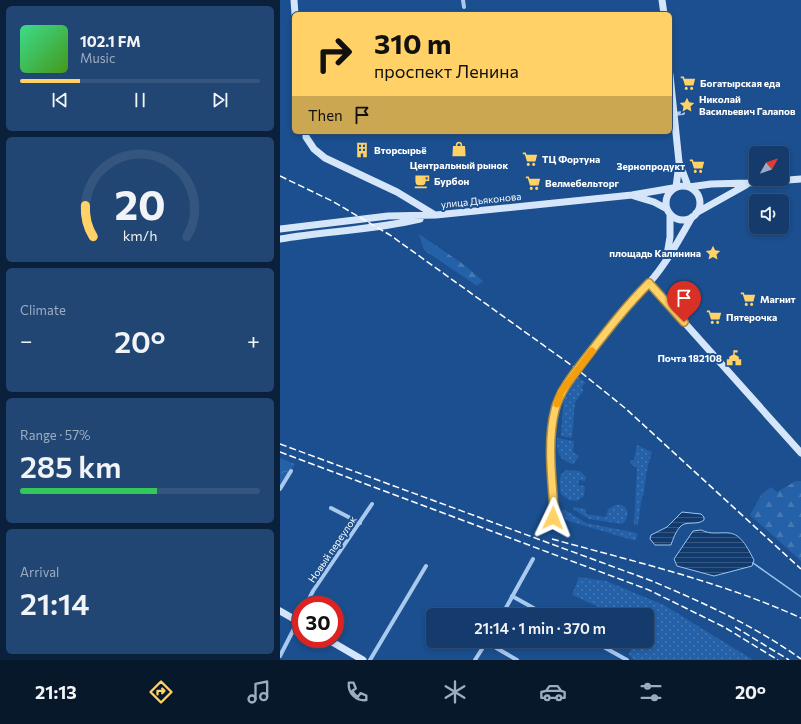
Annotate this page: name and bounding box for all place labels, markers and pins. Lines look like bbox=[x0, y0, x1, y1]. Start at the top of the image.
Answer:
supermarket icon: Богатырская еда bbox=[679, 74, 697, 92]
place label: Богатырская еда bbox=[700, 77, 780, 89]
place label: Николай Васильевич Галапов bbox=[699, 93, 796, 117]
place icon: Николай Васильевич Галапов bbox=[678, 96, 696, 114]
shop icon: Центральный рынок bbox=[450, 140, 468, 158]
building icon: Вторсырьё bbox=[353, 141, 371, 159]
place label: Вторсырьё bbox=[374, 144, 426, 156]
supermarket icon: ТЦ Фортуна bbox=[521, 150, 539, 168]
place label: ТЦ Фортуна bbox=[542, 153, 600, 165]
supermarket icon: Зернопродукт bbox=[688, 157, 706, 175]
place label: Центральный рынок bbox=[410, 159, 509, 171]
place label: Зернопродукт bbox=[617, 160, 685, 172]
cafe icon: Бурбон bbox=[413, 172, 431, 190]
supermarket icon: Велмебельторг bbox=[524, 174, 542, 192]
place label: Бурбон bbox=[434, 175, 470, 187]
place label: Велмебельторг bbox=[545, 177, 620, 189]
place icon: площадь Калинина bbox=[704, 244, 722, 262]
place label: площадь Калинина bbox=[609, 247, 701, 259]
pin bbox=[667, 281, 701, 322]
supermarket icon: Магнит bbox=[739, 290, 757, 308]
place label: Магнит bbox=[760, 293, 796, 305]
supermarket icon: Пятерочка bbox=[705, 308, 723, 326]
place label: Пятерочка bbox=[726, 311, 777, 323]
public building icon: Почта 182108 bbox=[725, 349, 743, 367]
place label: Почта 182108 bbox=[657, 352, 722, 364]

